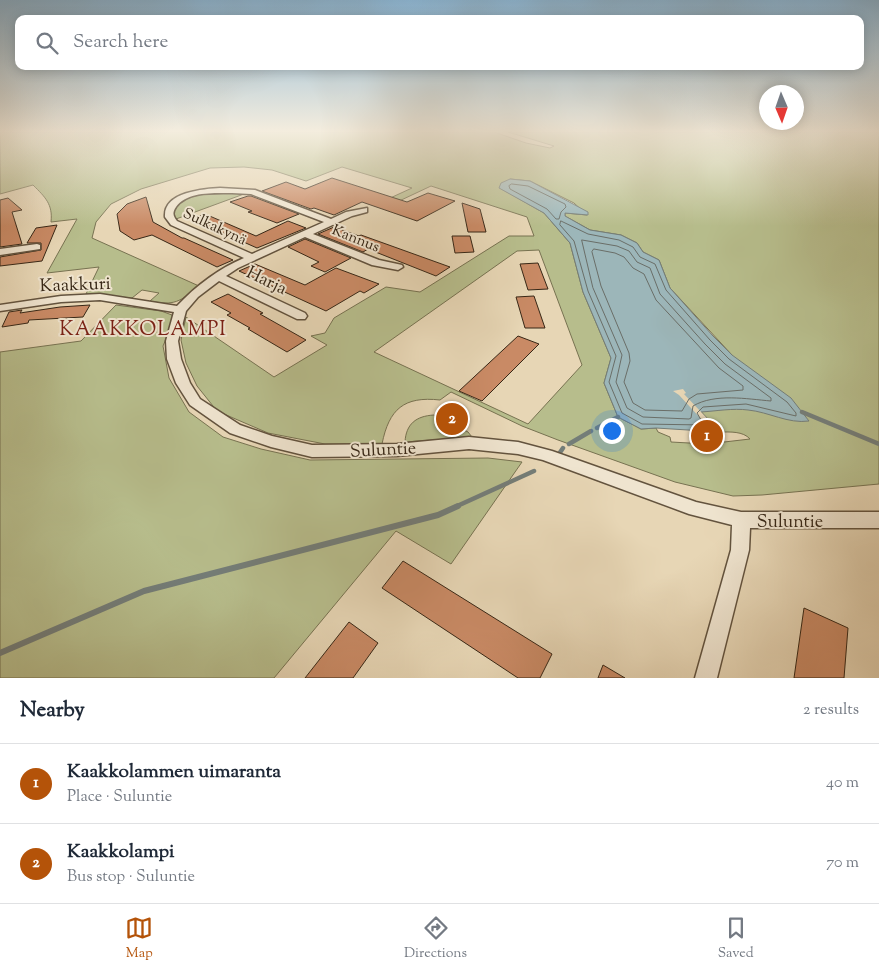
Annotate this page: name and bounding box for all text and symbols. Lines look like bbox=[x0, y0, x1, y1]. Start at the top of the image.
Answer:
search box bbox=[15, 15, 864, 70]
icon: search bbox=[33, 29, 61, 57]
text: Search here bbox=[73, 29, 168, 56]
north arrow bbox=[759, 85, 804, 130]
street label: Sulkakynä bbox=[179, 203, 250, 251]
street label: Kannus bbox=[328, 220, 383, 259]
street label: Harja bbox=[241, 261, 291, 303]
street label: Kaakkuri bbox=[39, 272, 111, 300]
district label: KAAKKOLAMPI bbox=[59, 316, 227, 345]
pin: 2 bbox=[436, 400, 468, 438]
pin: 1 bbox=[691, 417, 723, 455]
your location bbox=[599, 418, 625, 444]
street label: Suluntie bbox=[349, 436, 417, 466]
street label: Suluntie bbox=[757, 510, 823, 536]
text: Nearby bbox=[20, 696, 85, 726]
text: 2 results bbox=[803, 699, 859, 722]
text: Kaakkolammen uimaranta bbox=[67, 759, 281, 786]
text: 1 bbox=[33, 772, 39, 795]
text: 40 m bbox=[826, 772, 859, 795]
text: Place · Suluntie bbox=[67, 786, 172, 809]
text: Kaakkolampi bbox=[67, 839, 174, 866]
text: 2 bbox=[32, 852, 40, 875]
text: 70 m bbox=[826, 852, 859, 875]
text: Bus stop · Suluntie bbox=[67, 866, 195, 889]
tab: Map bbox=[125, 914, 153, 964]
tab: Directions bbox=[404, 914, 467, 964]
tab: Saved bbox=[718, 914, 754, 964]

